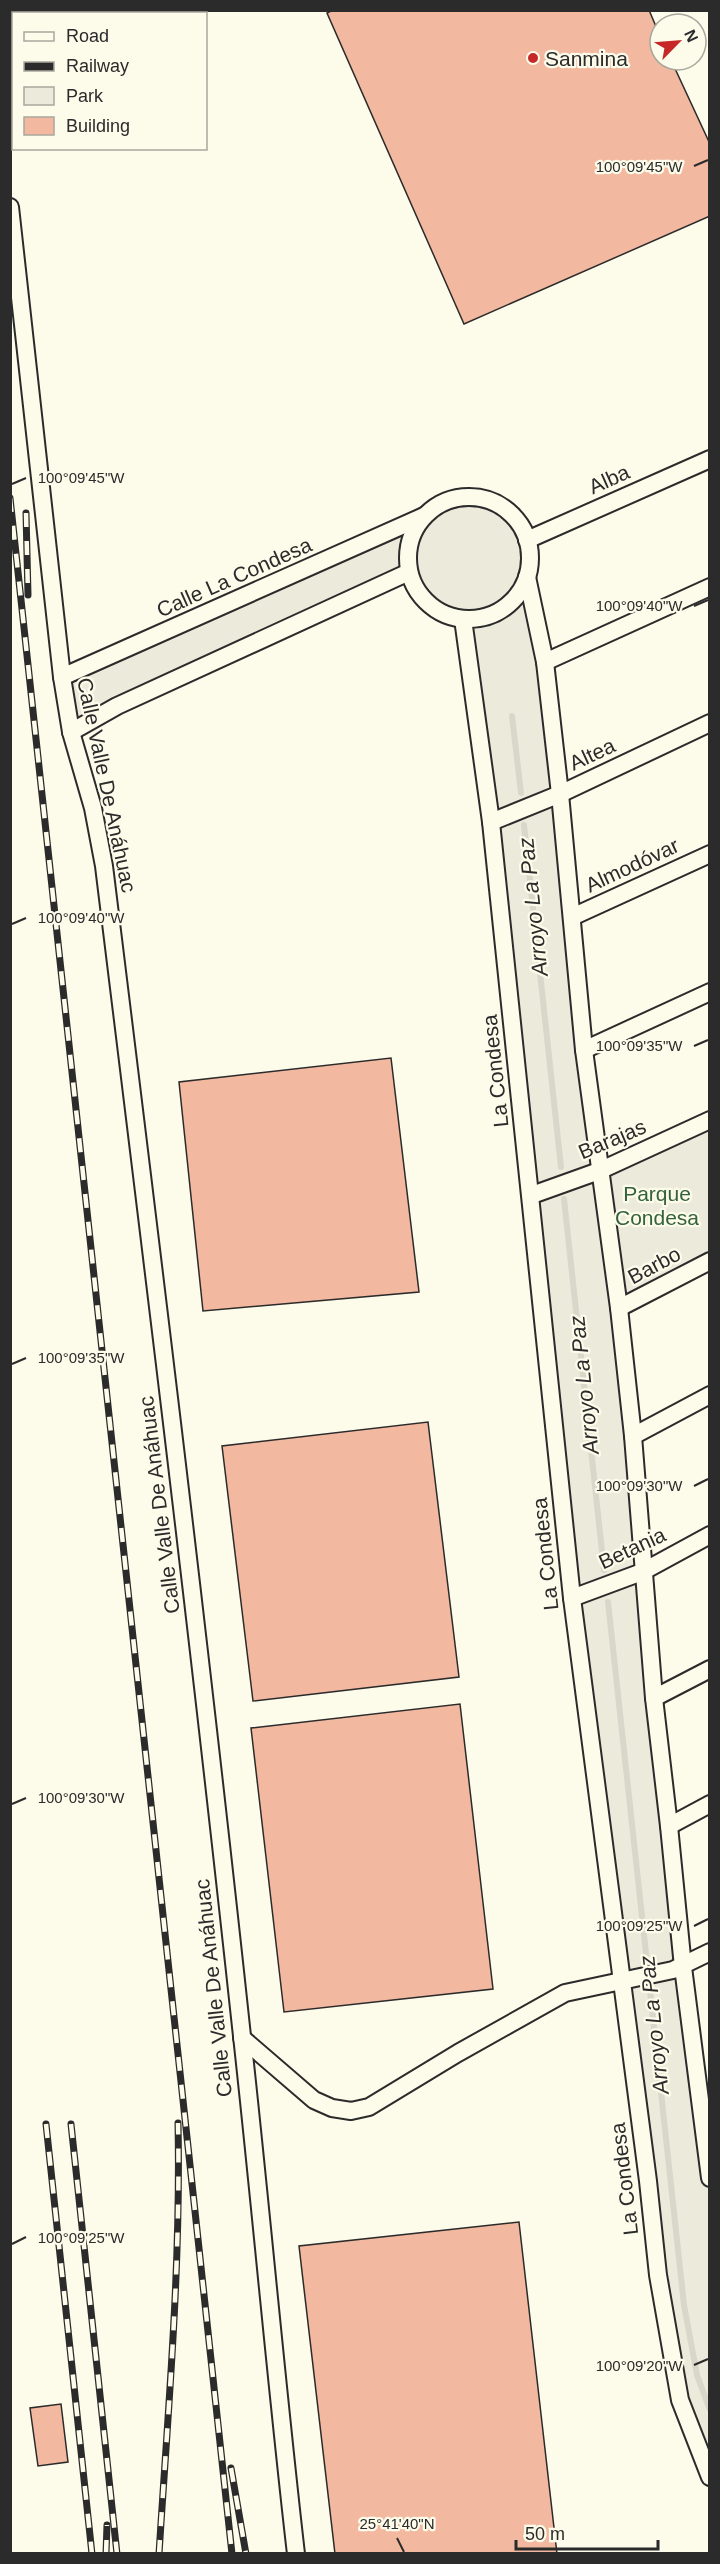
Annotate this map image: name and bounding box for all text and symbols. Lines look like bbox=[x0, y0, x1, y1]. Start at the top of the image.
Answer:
legend bbox=[12, 12, 207, 150]
north arrow bbox=[648, 12, 708, 72]
text: Road bbox=[66, 26, 109, 46]
text: N bbox=[681, 27, 701, 45]
place label: Sanmina bbox=[545, 47, 628, 70]
marker: Sanmina bbox=[526, 51, 540, 65]
text: Railway bbox=[66, 56, 129, 76]
text: Park bbox=[66, 86, 104, 106]
text: Building bbox=[66, 116, 130, 136]
text: 100°09'45"W bbox=[596, 158, 683, 175]
street label: Alba bbox=[585, 460, 633, 498]
text: 100°09'45"W bbox=[38, 469, 125, 486]
street label: Calle La Condesa bbox=[153, 532, 315, 621]
text: 100°09'40"W bbox=[596, 597, 683, 614]
street label: Calle Valle De Anáhuac bbox=[73, 675, 141, 895]
street label: Altea bbox=[565, 733, 619, 775]
street label: Almodóvar bbox=[582, 833, 682, 897]
water label: Arroyo La Paz bbox=[513, 836, 553, 980]
text: 100°09'40"W bbox=[38, 909, 125, 926]
street label: La Condesa bbox=[478, 1013, 512, 1129]
text: 100°09'35"W bbox=[596, 1037, 683, 1054]
street label: Barajas bbox=[575, 1115, 649, 1163]
park label: Parque Condesa bbox=[615, 1182, 699, 1229]
street label: Barbo bbox=[624, 1242, 684, 1288]
water label: Arroyo La Paz bbox=[564, 1314, 604, 1458]
text: 100°09'35"W bbox=[38, 1349, 125, 1366]
street label: Calle Valle De Anáhuac bbox=[134, 1395, 184, 1615]
text: 100°09'30"W bbox=[596, 1477, 683, 1494]
street label: La Condesa bbox=[528, 1496, 562, 1612]
street label: Betania bbox=[595, 1522, 669, 1573]
text: 100°09'30"W bbox=[38, 1789, 125, 1806]
street label: Calle Valle De Anáhuac bbox=[190, 1878, 236, 2098]
text: 100°09'25"W bbox=[596, 1917, 683, 1934]
water label: Arroyo La Paz bbox=[634, 1954, 674, 2098]
street label: La Condesa bbox=[606, 2121, 642, 2237]
text: 100°09'25"W bbox=[38, 2229, 125, 2246]
text: 100°09'20"W bbox=[596, 2357, 683, 2374]
scale bar bbox=[516, 2513, 658, 2551]
text: 25°41'40"N bbox=[359, 2515, 435, 2532]
text: 50 m bbox=[525, 2524, 565, 2544]

